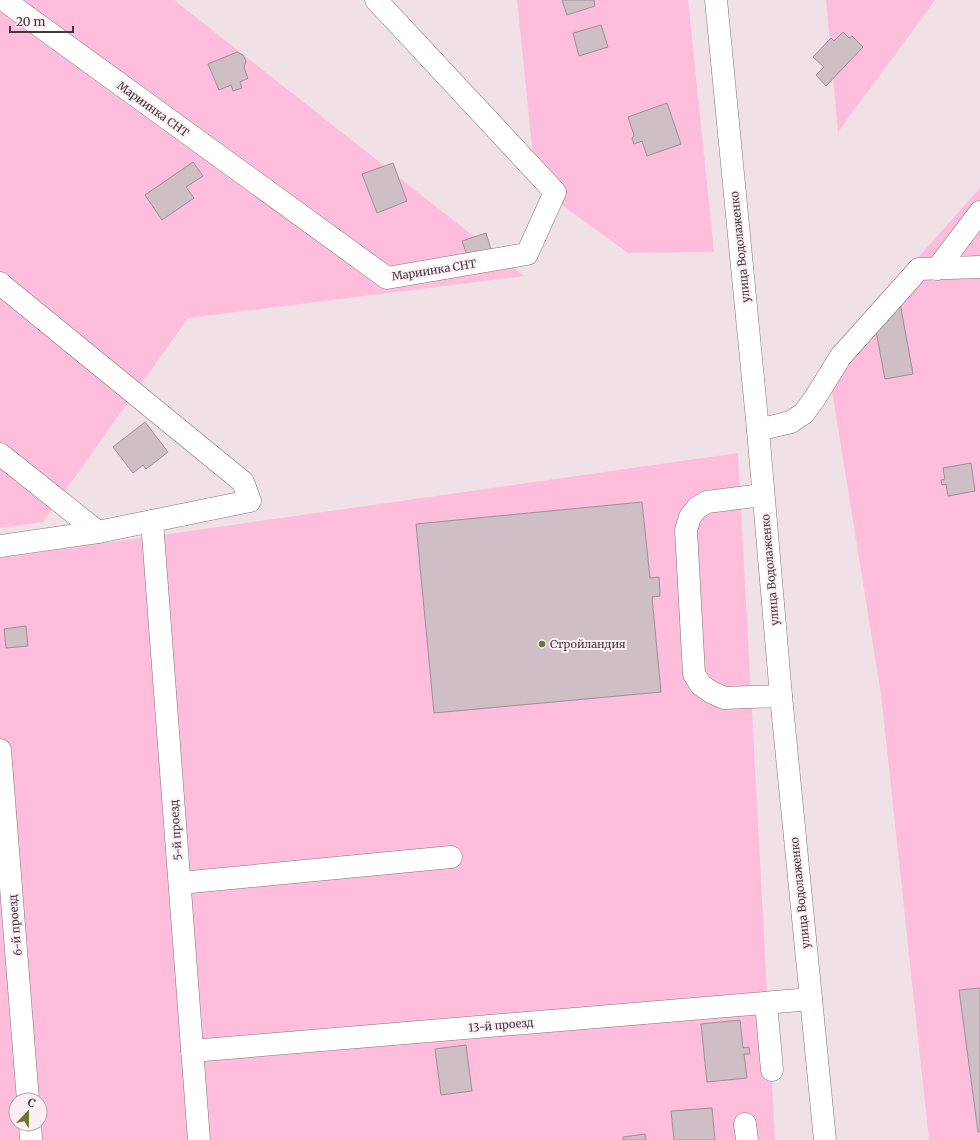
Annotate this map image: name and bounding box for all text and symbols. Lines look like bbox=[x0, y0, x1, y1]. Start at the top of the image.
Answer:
scale bar bbox=[10, 8, 73, 34]
text: 20 m bbox=[16, 14, 45, 29]
street label: Мариинка СНТ bbox=[114, 78, 192, 140]
street label: улица Водолаженко bbox=[727, 190, 753, 303]
street label: Мариинка СНТ bbox=[391, 256, 478, 284]
street label: улица Водолаженко bbox=[758, 513, 782, 626]
place label: Стройландия bbox=[550, 637, 626, 651]
marker: Стройландия bbox=[537, 639, 547, 649]
street label: 5-й проезд bbox=[167, 799, 185, 861]
street label: улица Водолаженко bbox=[787, 836, 813, 949]
street label: 6-й проезд bbox=[5, 894, 25, 956]
street label: 13-й проезд bbox=[468, 1015, 534, 1035]
north arrow bbox=[8, 1092, 48, 1132]
text: С bbox=[26, 1095, 38, 1111]

